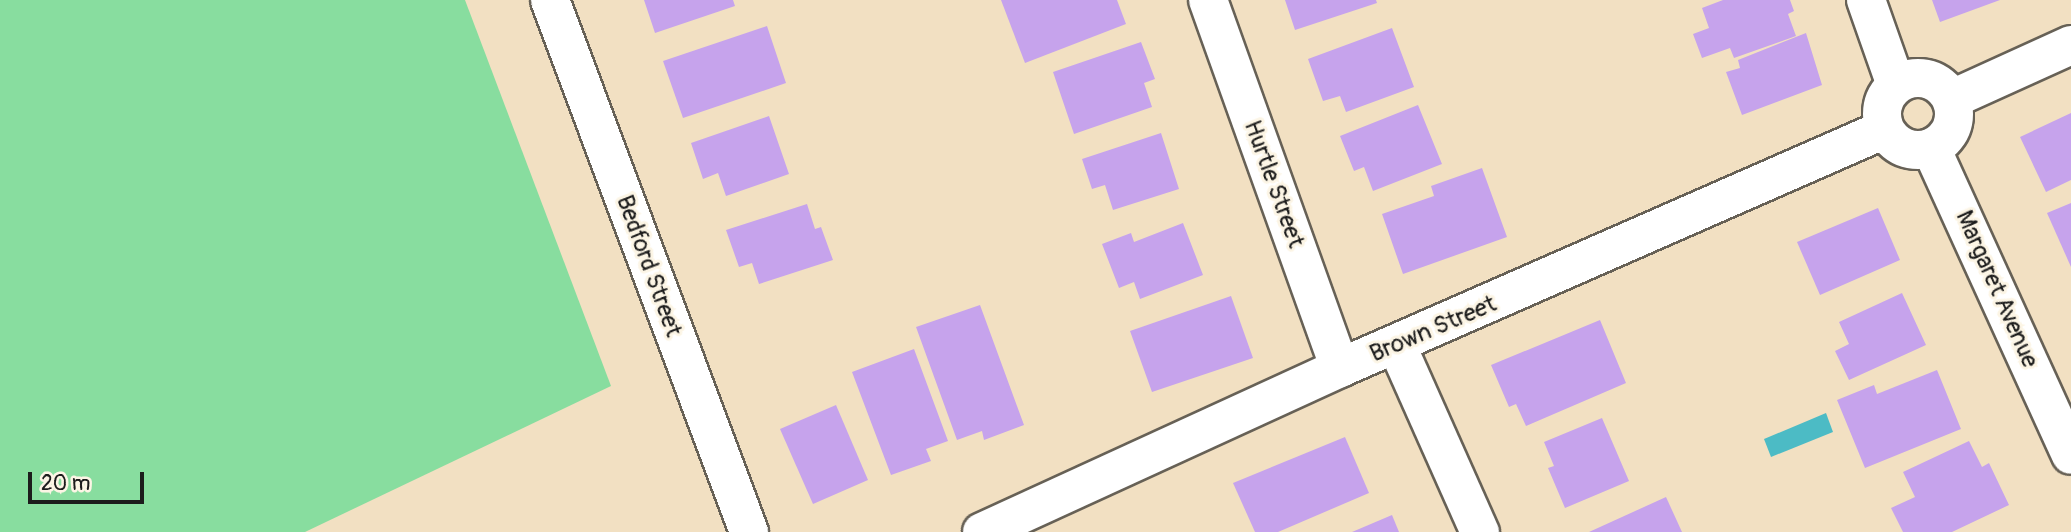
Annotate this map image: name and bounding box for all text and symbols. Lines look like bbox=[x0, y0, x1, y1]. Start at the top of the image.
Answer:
street label: Hurtle Street bbox=[1238, 116, 1310, 252]
street label: Bedford Street bbox=[610, 191, 688, 341]
street label: Margaret Avenue bbox=[1950, 206, 2044, 372]
street label: Brown Street bbox=[1366, 289, 1500, 369]
scale bar bbox=[32, 458, 147, 502]
text: 20 m bbox=[41, 470, 90, 497]

